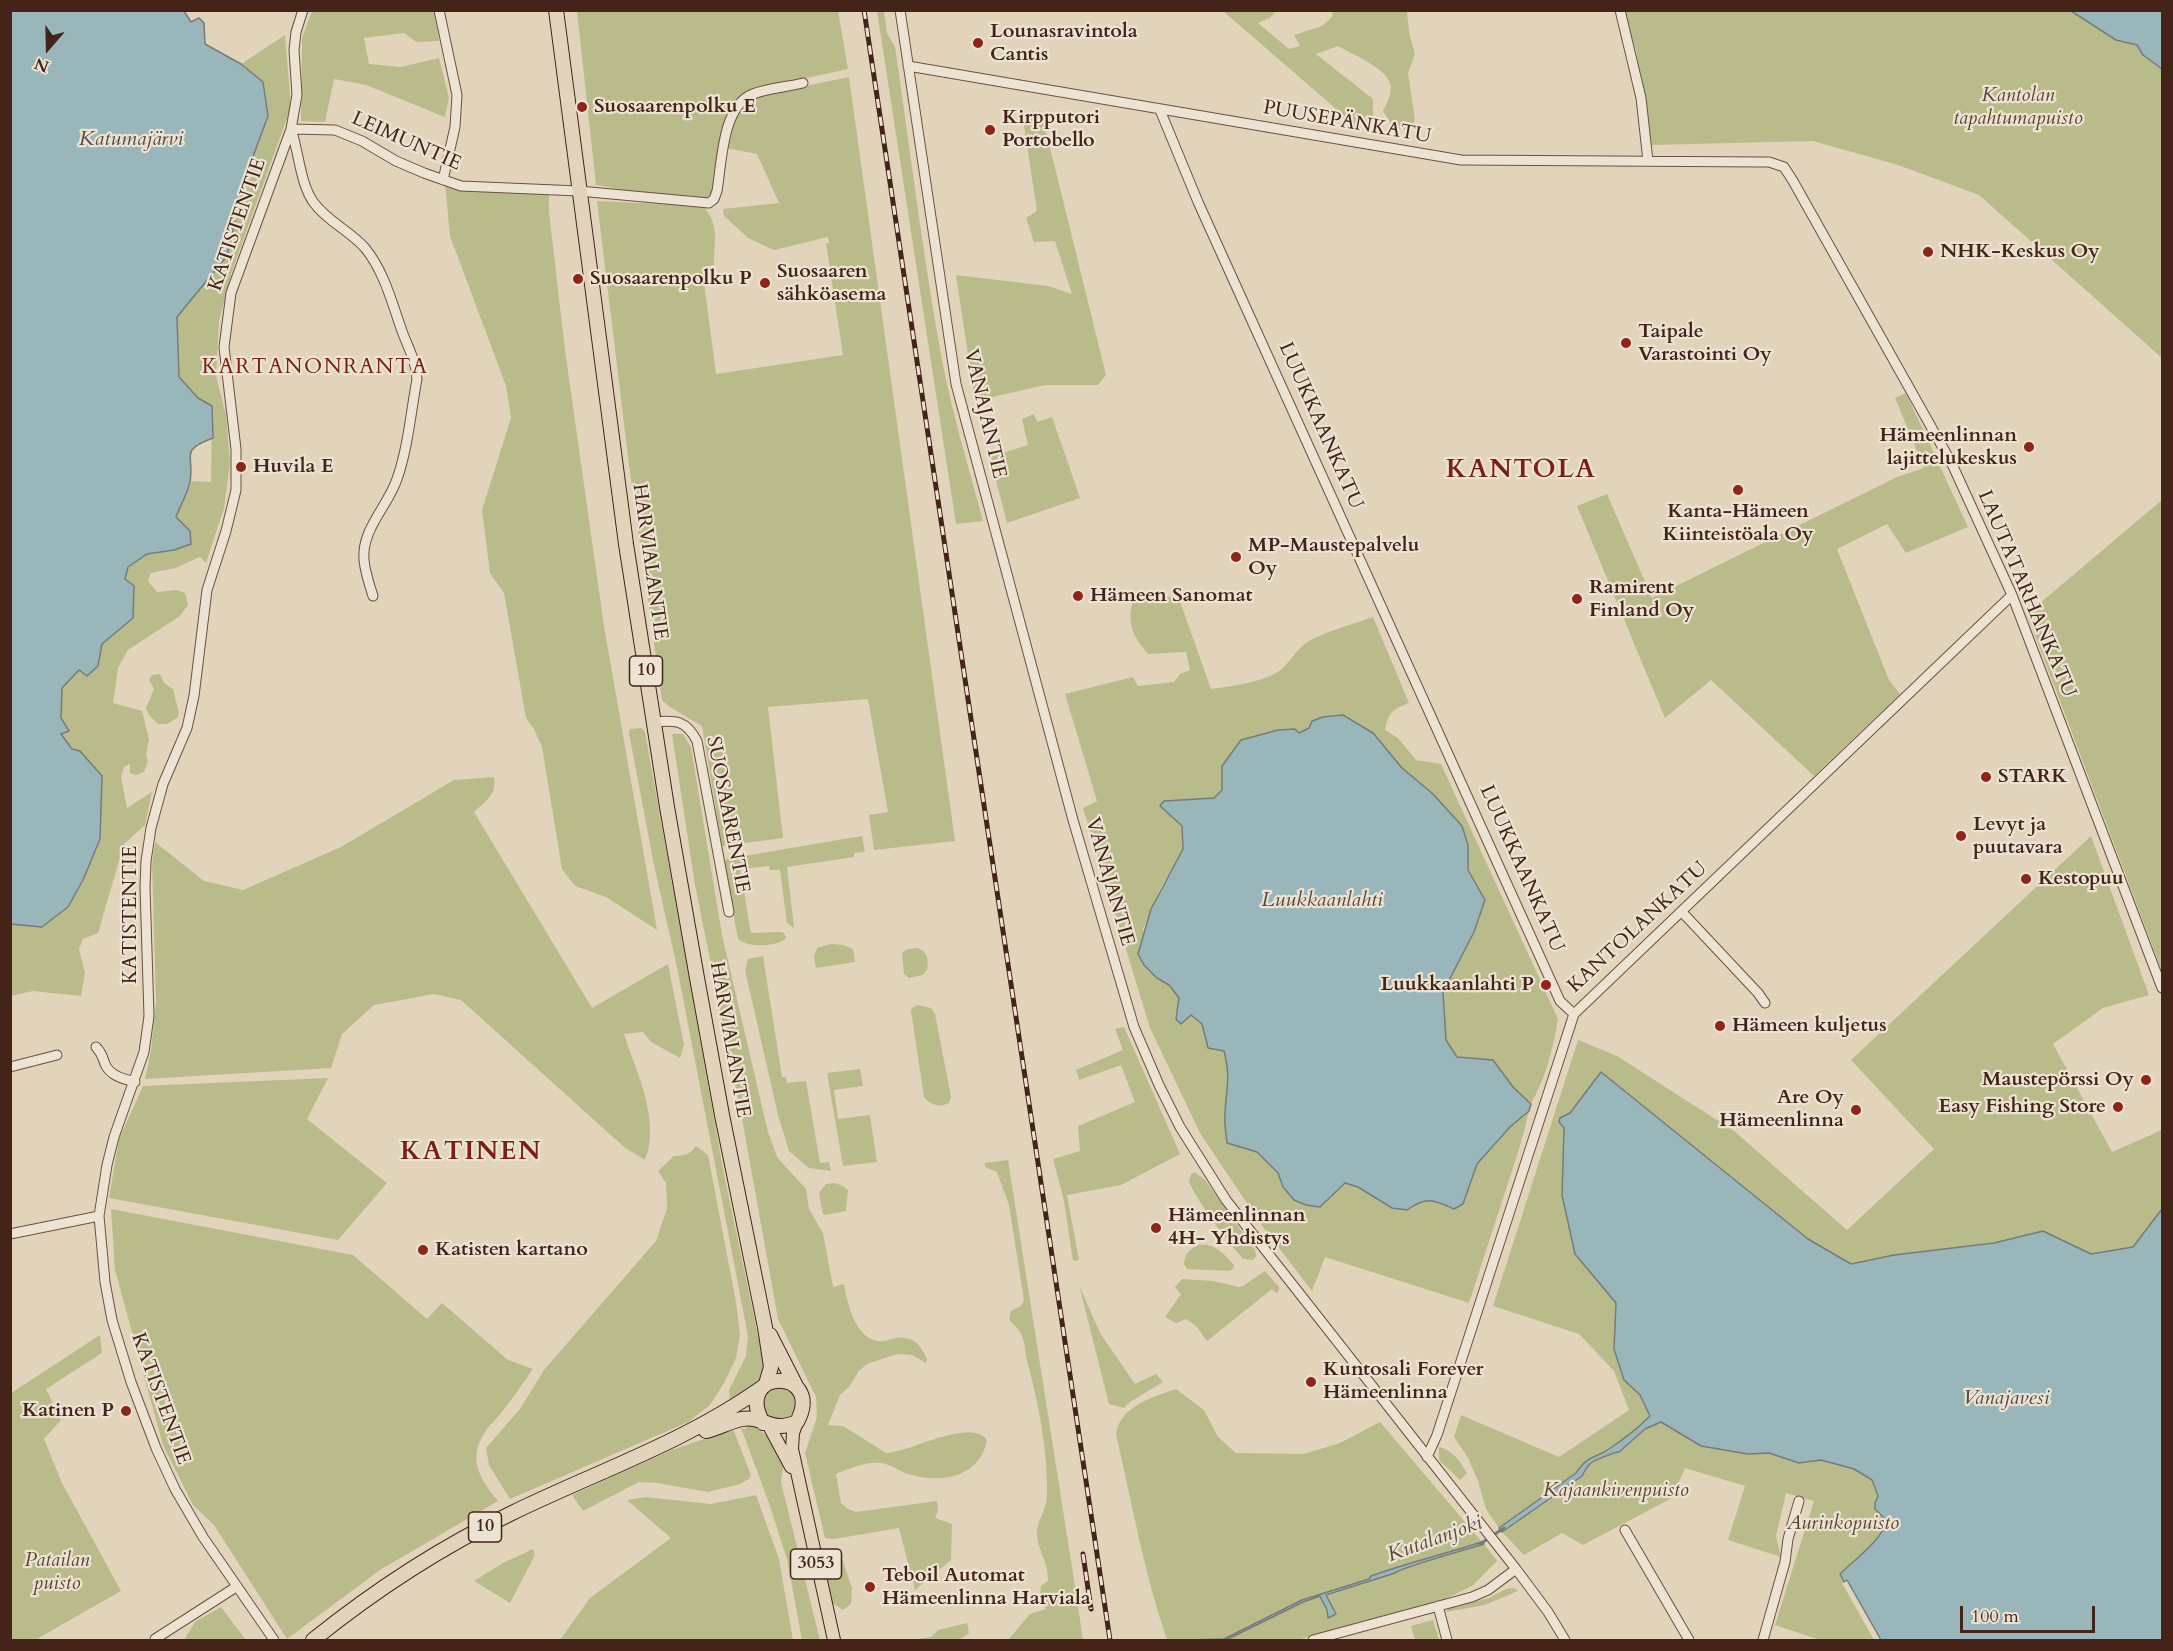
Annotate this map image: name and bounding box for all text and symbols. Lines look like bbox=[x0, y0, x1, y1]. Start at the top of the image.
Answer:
north arrow bbox=[18, 18, 78, 78]
place label: Lounasravintola Cantis bbox=[990, 20, 1138, 67]
marker: Lounasravintola Cantis bbox=[971, 36, 985, 50]
text: N bbox=[32, 52, 52, 78]
park label: Kantolan tapahtumapuisto bbox=[1953, 84, 2083, 131]
place label: Suosaarenpolku E bbox=[594, 95, 756, 119]
street label: PUUSEPÄNKATU bbox=[1261, 96, 1433, 150]
marker: Suosaarenpolku E bbox=[575, 100, 589, 114]
place label: Kirpputori Portobello bbox=[1002, 106, 1100, 153]
street label: LEIMUNTIE bbox=[348, 107, 464, 177]
marker: Kirpputori Portobello bbox=[983, 123, 997, 137]
water label: Katumajärvi bbox=[79, 127, 183, 153]
street label: KATISTENTIE bbox=[204, 156, 272, 294]
place label: NHK-Keskus Oy bbox=[1940, 240, 2100, 264]
marker: NHK-Keskus Oy bbox=[1921, 245, 1935, 259]
place label: Suosaaren sähköasema bbox=[777, 260, 887, 307]
place label: Suosaarenpolku P bbox=[590, 267, 752, 291]
marker: Suosaarenpolku P bbox=[571, 272, 585, 286]
marker: Suosaaren sähköasema bbox=[758, 276, 772, 290]
place label: Taipale Varastointi Oy bbox=[1638, 320, 1772, 367]
marker: Taipale Varastointi Oy bbox=[1619, 336, 1633, 350]
street label: LUUKKAANKATU bbox=[1272, 339, 1368, 513]
street label: VANAJANTIE bbox=[957, 347, 1011, 481]
district label: KARTANONRANTA bbox=[202, 355, 428, 381]
place label: Hämeenlinnan lajittelukeskus bbox=[1879, 424, 2017, 471]
marker: Hämeenlinnan lajittelukeskus bbox=[2022, 440, 2036, 454]
place label: Huvila E bbox=[253, 455, 334, 479]
district label: KANTOLA bbox=[1446, 455, 1596, 487]
marker: Huvila E bbox=[234, 460, 248, 474]
street label: HARVIALANTIE bbox=[626, 482, 672, 642]
marker: Kanta-Hämeen Kiinteistöala Oy bbox=[1731, 483, 1745, 497]
street label: LAUTATARHANKATU bbox=[1972, 487, 2080, 701]
place label: Kanta-Hämeen Kiinteistöala Oy bbox=[1663, 500, 1813, 547]
place label: MP-Maustepalvelu Oy bbox=[1248, 534, 1419, 581]
marker: MP-Maustepalvelu Oy bbox=[1229, 550, 1243, 564]
place label: Ramirent Finland Oy bbox=[1589, 576, 1694, 623]
place label: Hämeen Sanomat bbox=[1090, 584, 1253, 608]
marker: Hämeen Sanomat bbox=[1071, 589, 1085, 603]
marker: Ramirent Finland Oy bbox=[1570, 592, 1584, 606]
road number: 10 bbox=[630, 656, 662, 686]
street label: SUOSAARENTIE bbox=[700, 735, 754, 895]
place label: STARK bbox=[1998, 765, 2067, 789]
marker: STARK bbox=[1979, 770, 1993, 784]
street label: LUUKKAANKATU bbox=[1473, 782, 1569, 956]
place label: Levyt ja puutavara bbox=[1973, 813, 2063, 860]
street label: VANAJANTIE bbox=[1079, 815, 1139, 949]
marker: Levyt ja puutavara bbox=[1954, 829, 1968, 843]
street label: KATISTENTIE bbox=[119, 846, 143, 984]
street label: KANTOLANKATU bbox=[1563, 857, 1713, 999]
place label: Kestopuu bbox=[2038, 867, 2124, 891]
marker: Kestopuu bbox=[2019, 872, 2033, 886]
water label: Luukkaanlahti bbox=[1261, 888, 1383, 914]
street label: HARVIALANTIE bbox=[703, 960, 755, 1120]
place label: Luukkaanlahti P bbox=[1380, 973, 1534, 997]
marker: Luukkaanlahti P bbox=[1539, 978, 1553, 992]
place label: Hämeen kuljetus bbox=[1732, 1014, 1887, 1038]
marker: Hämeen kuljetus bbox=[1713, 1019, 1727, 1033]
place label: Maustepörssi Oy bbox=[1982, 1068, 2134, 1092]
marker: Maustepörssi Oy bbox=[2139, 1073, 2153, 1087]
place label: Are Oy Hämeenlinna bbox=[1719, 1086, 1844, 1133]
place label: Easy Fishing Store bbox=[1938, 1095, 2106, 1119]
marker: Easy Fishing Store bbox=[2111, 1100, 2125, 1114]
marker: Are Oy Hämeenlinna bbox=[1849, 1103, 1863, 1117]
district label: KATINEN bbox=[400, 1137, 542, 1169]
place label: Hämeenlinnan 4H- Yhdistys bbox=[1168, 1204, 1306, 1251]
marker: Hämeenlinnan 4H- Yhdistys bbox=[1149, 1221, 1163, 1235]
place label: Katisten kartano bbox=[435, 1238, 588, 1262]
marker: Katisten kartano bbox=[416, 1243, 430, 1257]
street label: KATISTENTIE bbox=[125, 1330, 195, 1468]
place label: Kuntosali Forever Hämeenlinna bbox=[1323, 1358, 1484, 1405]
marker: Kuntosali Forever Hämeenlinna bbox=[1304, 1375, 1318, 1389]
water label: Vanajavesi bbox=[1963, 1386, 2049, 1412]
place label: Katinen P bbox=[22, 1399, 114, 1423]
marker: Katinen P bbox=[119, 1404, 133, 1418]
park label: Kajaankivenpuisto bbox=[1543, 1479, 1689, 1503]
water label: Kutalanjoki bbox=[1384, 1511, 1486, 1569]
road number: 10 bbox=[468, 1512, 502, 1542]
park label: Aurinkopuisto bbox=[1787, 1512, 1899, 1536]
park label: Patailan puisto bbox=[24, 1549, 90, 1596]
road number: 3053 bbox=[790, 1549, 842, 1579]
place label: Teboil Automat Hämeenlinna Harviala bbox=[882, 1564, 1091, 1611]
marker: Teboil Automat Hämeenlinna Harviala bbox=[863, 1580, 877, 1594]
scale bar bbox=[1963, 1594, 2098, 1632]
text: 100 m bbox=[1971, 1604, 2019, 1629]

